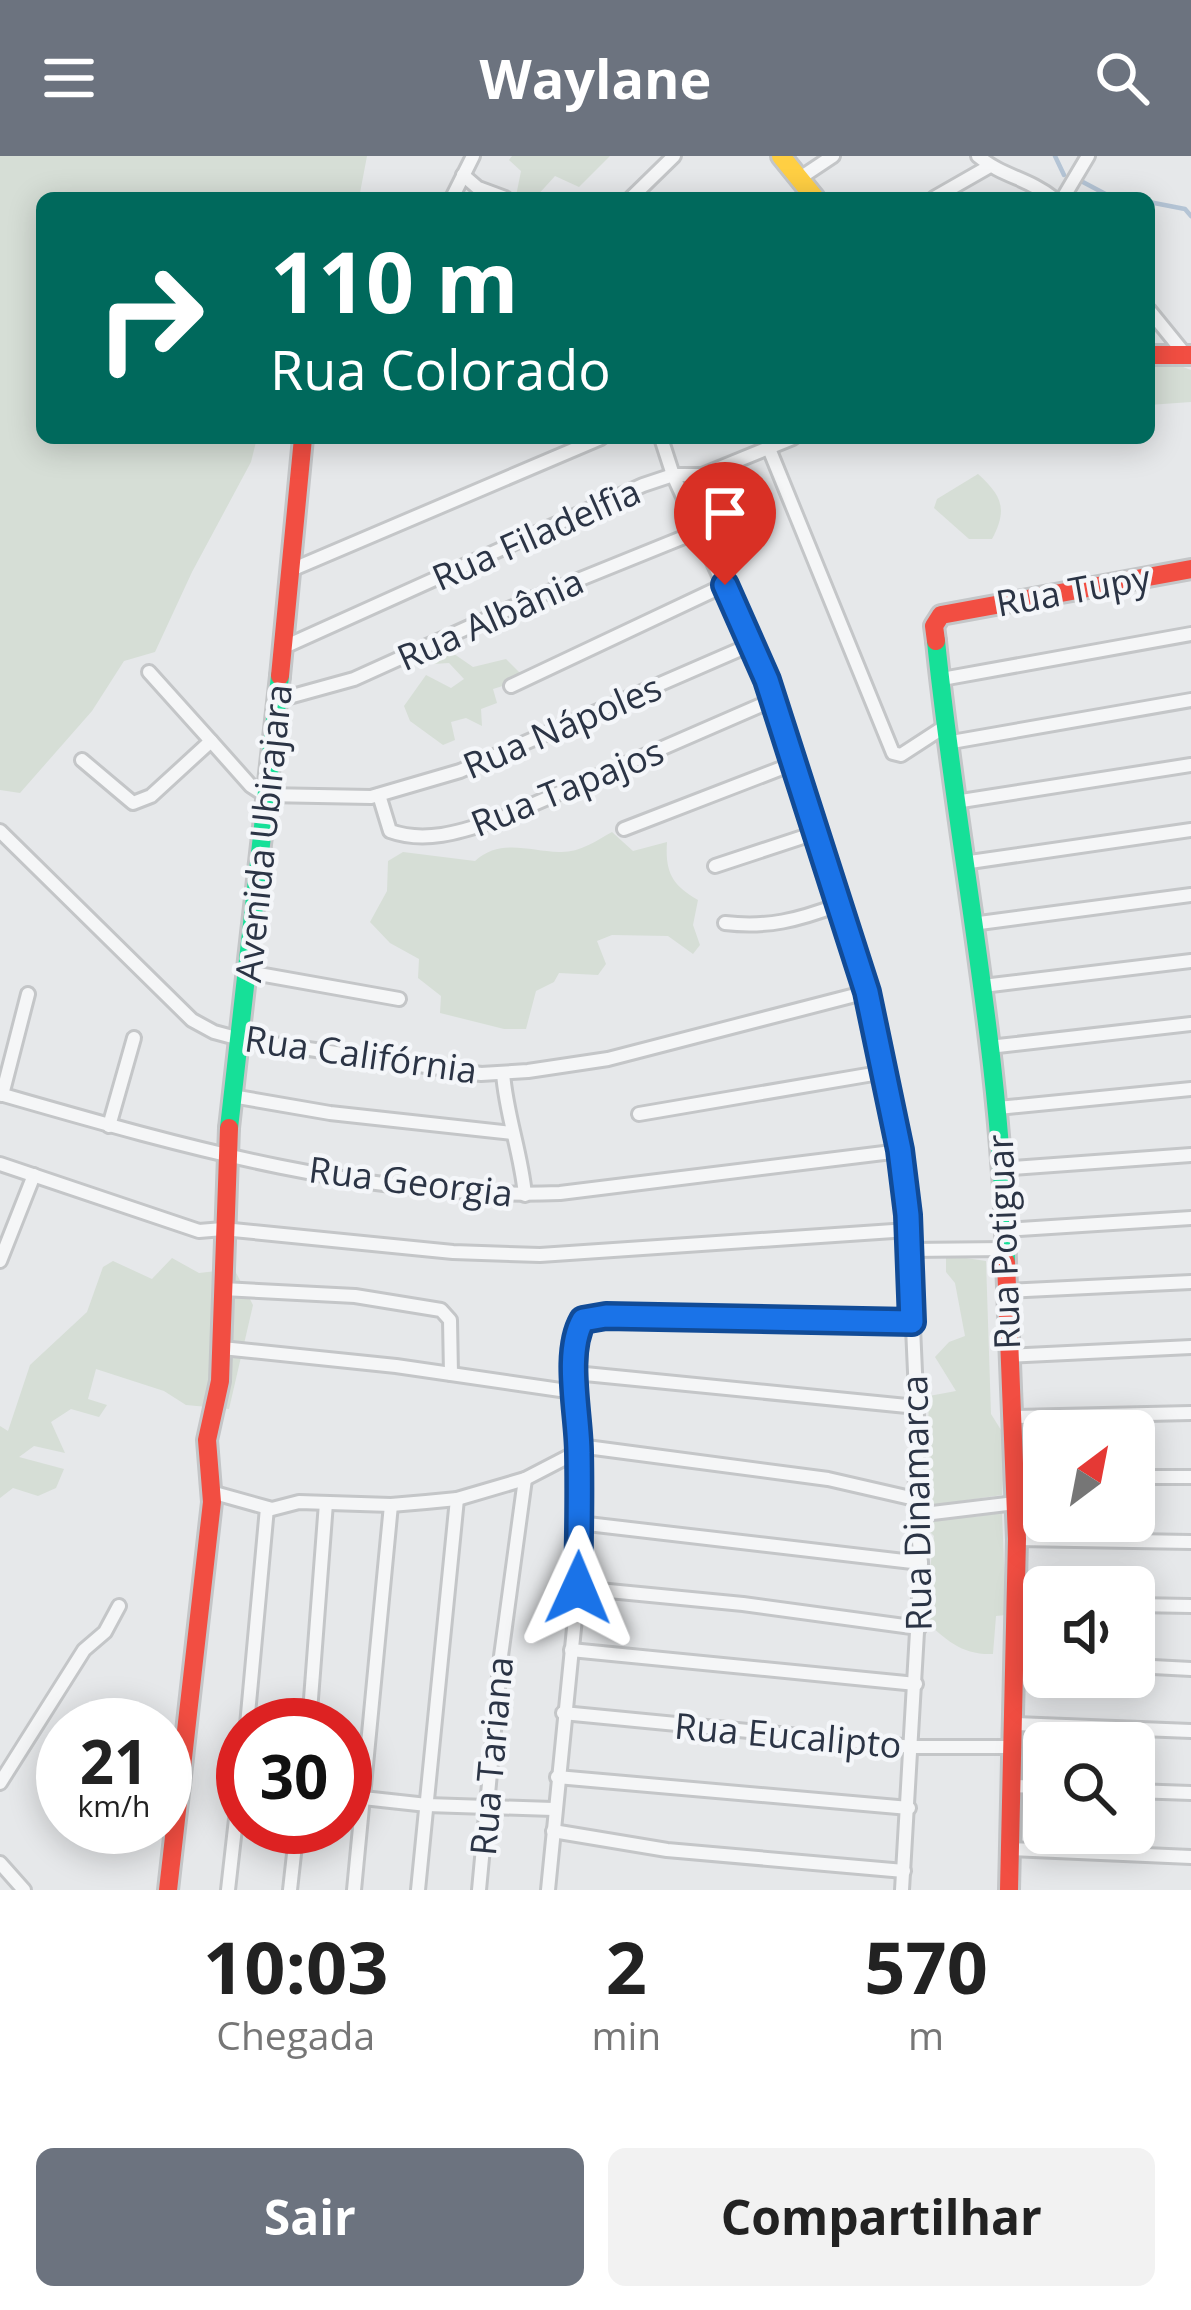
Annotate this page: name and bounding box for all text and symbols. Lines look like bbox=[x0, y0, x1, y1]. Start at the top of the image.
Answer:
text: Waylane bbox=[479, 41, 712, 115]
icon: menu bbox=[36, 45, 102, 111]
icon: search bbox=[1089, 45, 1155, 111]
text: 110 m bbox=[270, 223, 518, 338]
icon: right bbox=[72, 240, 228, 396]
text: Rua Colorado bbox=[270, 332, 611, 406]
pin bbox=[674, 462, 776, 585]
street label: Rua Filadelfia bbox=[424, 466, 648, 602]
icon: arrive bbox=[692, 480, 758, 546]
street label: Rua Tupy bbox=[992, 552, 1155, 628]
street label: Rua Albânia bbox=[389, 556, 591, 682]
street label: Rua Nápoles bbox=[455, 662, 669, 790]
street label: Avenida Ubirajara bbox=[223, 682, 303, 984]
street label: Rua Tapajos bbox=[464, 726, 670, 848]
street label: Rua Califórnia bbox=[242, 1013, 480, 1095]
street label: Rua Potiguar bbox=[975, 1133, 1031, 1350]
street label: Rua Georgia bbox=[306, 1144, 516, 1218]
street label: Rua Dinamarca bbox=[889, 1374, 943, 1632]
north arrow bbox=[1023, 1410, 1155, 1542]
map controls bbox=[1023, 1410, 1155, 1854]
position arrow bbox=[515, 1525, 641, 1651]
button: sound bbox=[1023, 1566, 1155, 1698]
street label: Rua Tariana bbox=[458, 1655, 524, 1857]
speed limit sign: 30 bbox=[216, 1698, 372, 1854]
street label: Rua Eucalipto bbox=[672, 1701, 904, 1769]
text: 21 bbox=[80, 1720, 148, 1802]
button: search bbox=[1023, 1722, 1155, 1854]
text: km/h bbox=[78, 1785, 150, 1826]
text: 10:03 bbox=[203, 1917, 388, 2015]
text: 2 bbox=[606, 1917, 647, 2015]
text: 570 bbox=[864, 1917, 988, 2015]
text: Chegada bbox=[216, 2008, 375, 2061]
text: min bbox=[591, 2008, 661, 2061]
text: m bbox=[908, 2008, 944, 2061]
button: Sair bbox=[36, 2148, 584, 2286]
button: Compartilhar bbox=[608, 2148, 1155, 2286]

